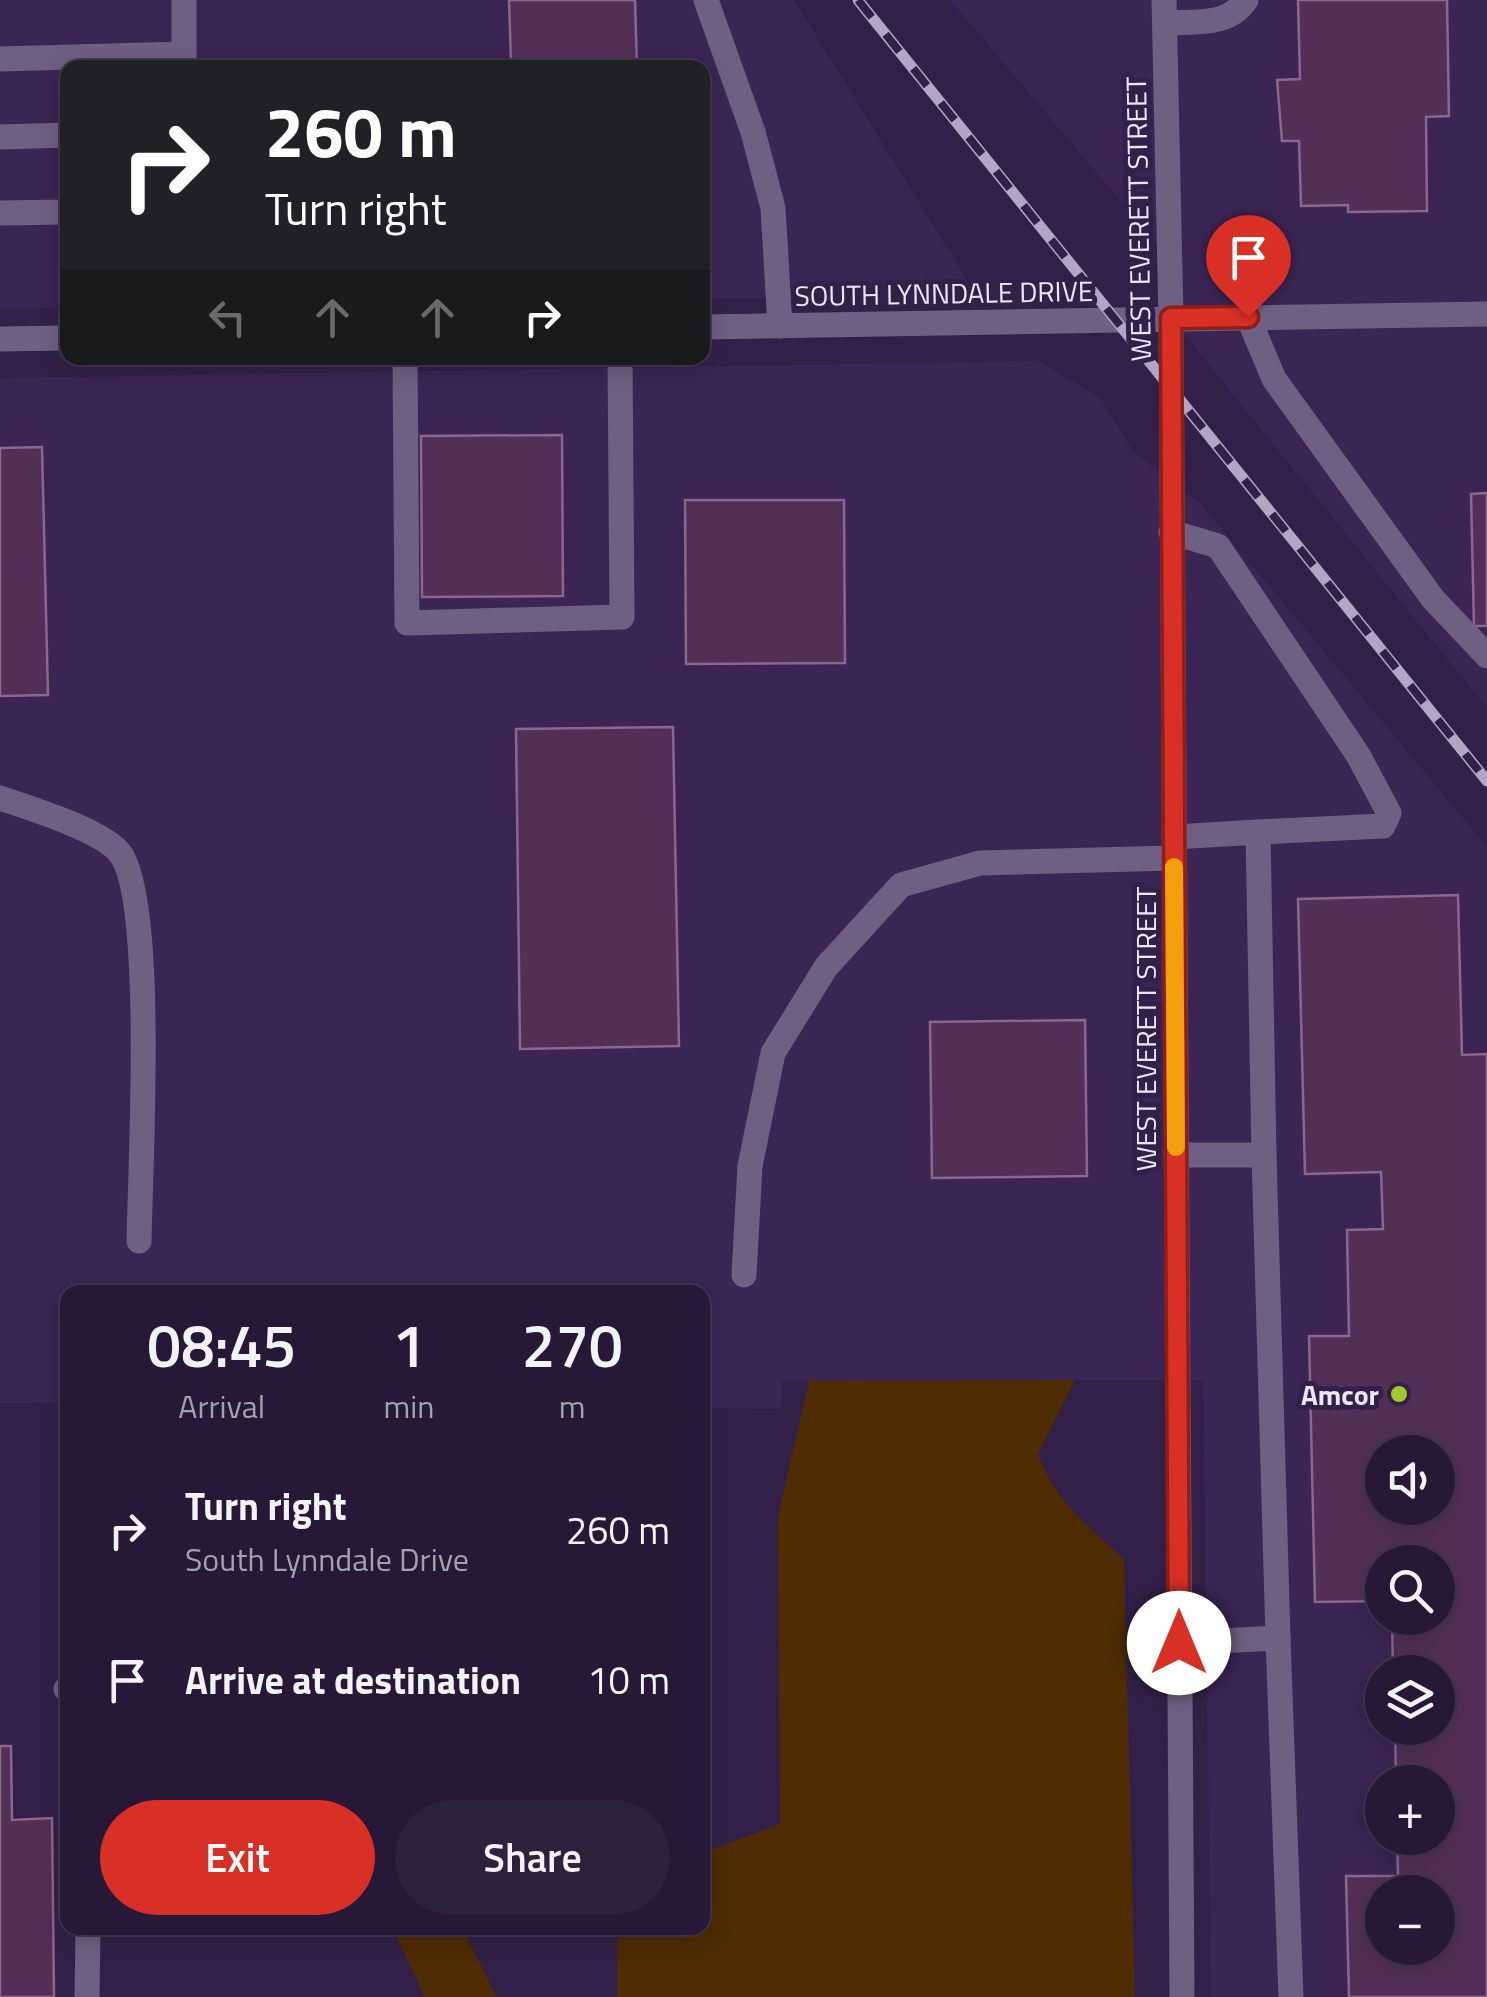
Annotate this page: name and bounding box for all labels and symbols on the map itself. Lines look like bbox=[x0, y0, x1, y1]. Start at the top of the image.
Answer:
street label: WEST EVERETT STREET bbox=[1114, 76, 1162, 362]
pin bbox=[1206, 215, 1291, 318]
street label: SOUTH LYNNDALE DRIVE bbox=[794, 269, 1094, 317]
street label: WEST EVERETT STREET bbox=[1124, 886, 1167, 1171]
place label: Amcor bbox=[1301, 1373, 1379, 1416]
marker: Amcor bbox=[1388, 1383, 1410, 1405]
position arrow bbox=[1127, 1591, 1231, 1695]

